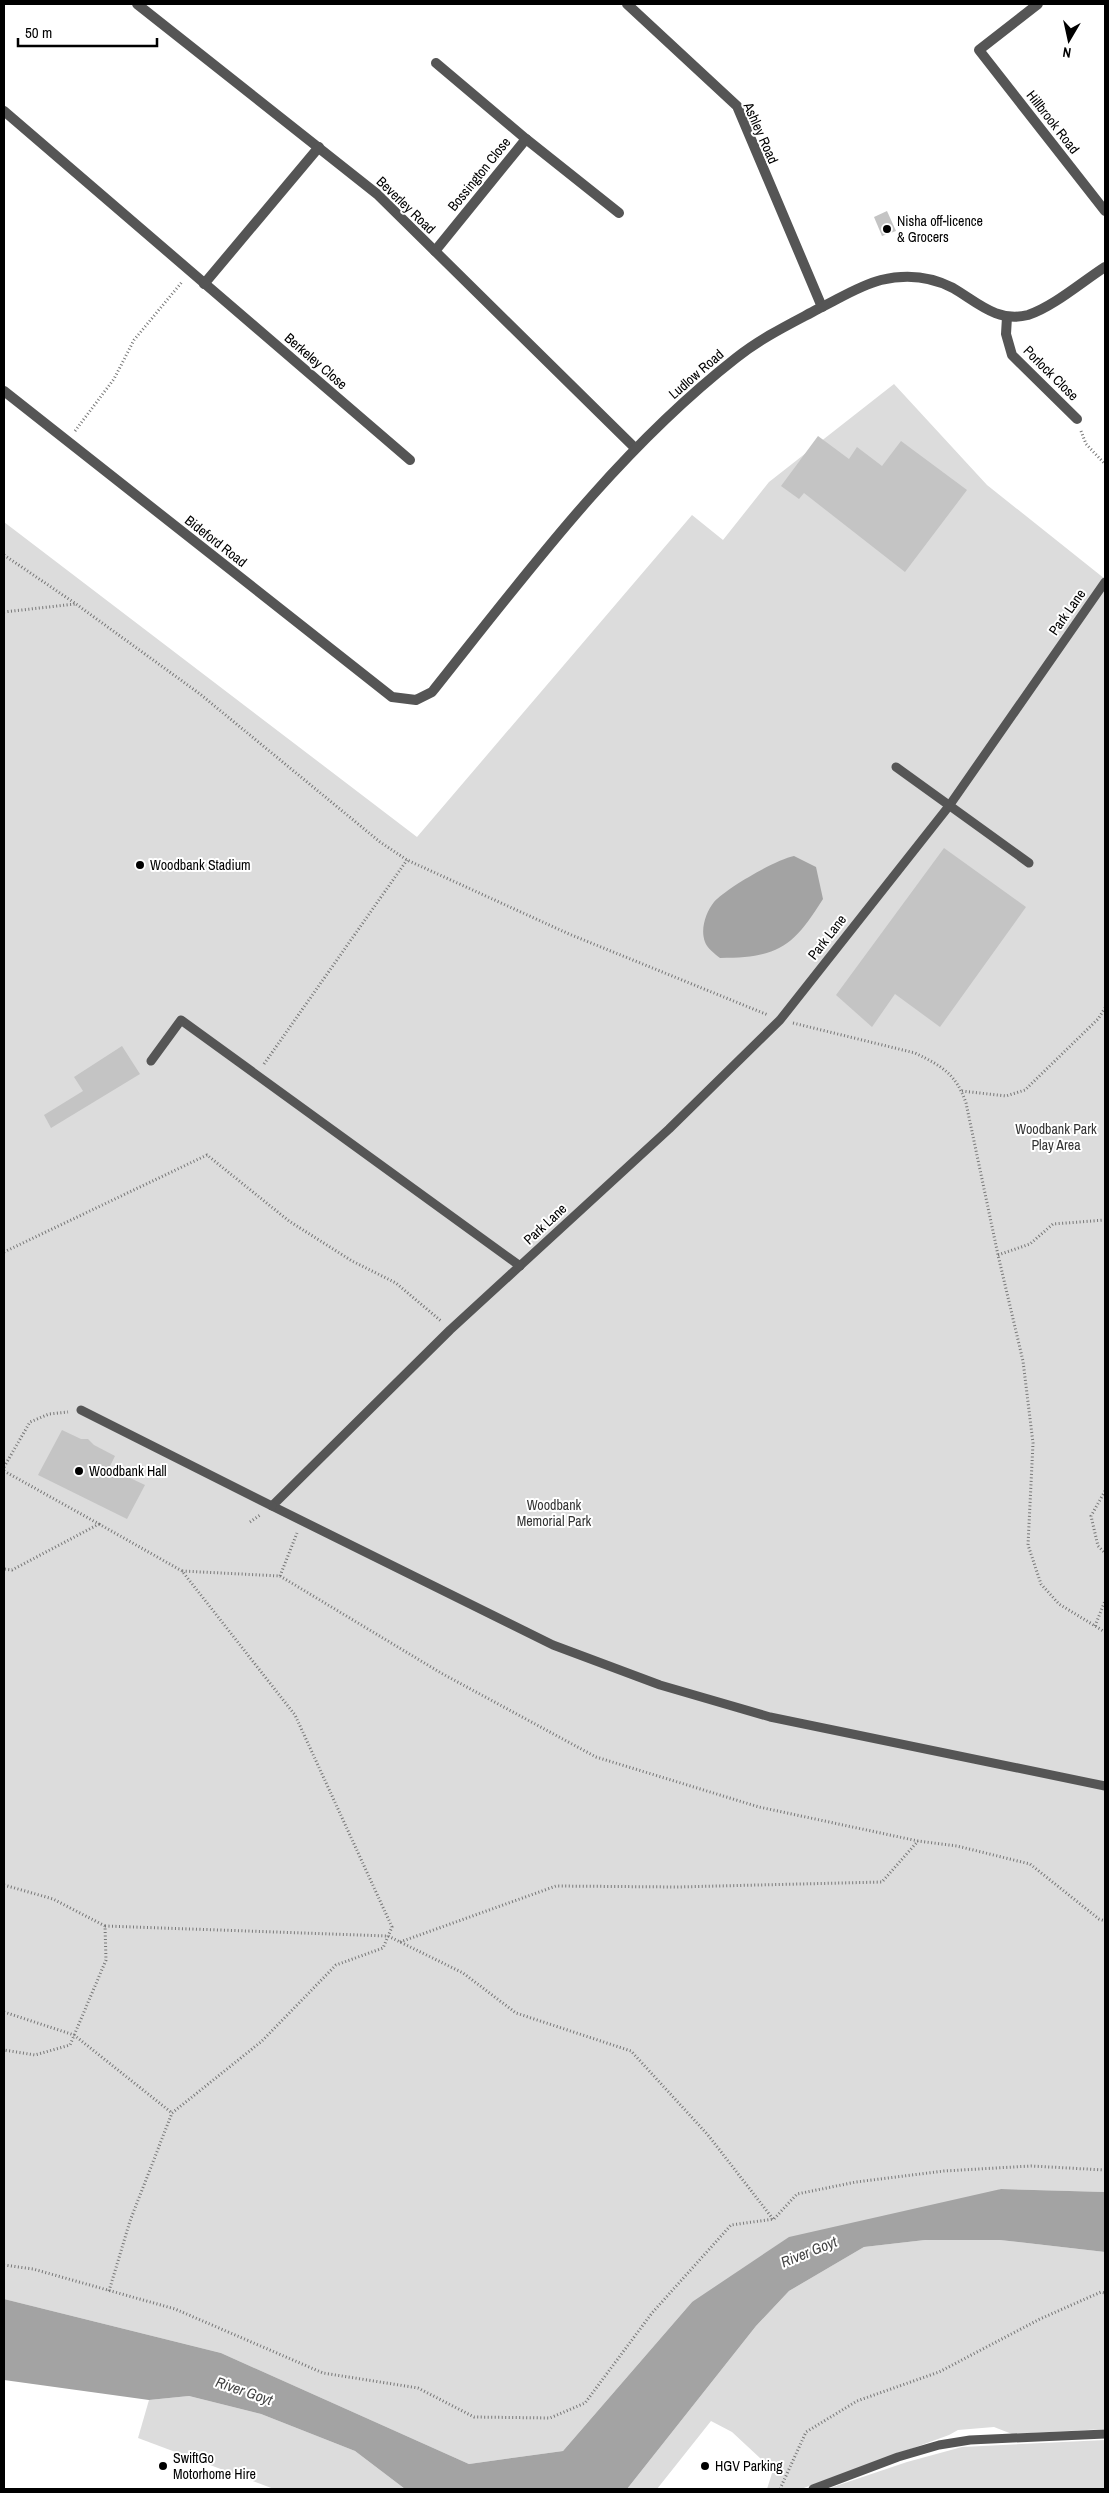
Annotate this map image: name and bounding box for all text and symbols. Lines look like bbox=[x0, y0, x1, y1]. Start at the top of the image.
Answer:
scale bar bbox=[18, 15, 156, 47]
north arrow bbox=[1044, 15, 1094, 65]
text: 50 m bbox=[25, 22, 52, 43]
text: N bbox=[1061, 43, 1072, 62]
street label: Hillbrook Road bbox=[1023, 87, 1083, 157]
street label: Ashley Road bbox=[739, 99, 782, 166]
street label: Bossington Close bbox=[444, 133, 514, 215]
street label: Beverley Road bbox=[373, 172, 439, 238]
place label: Nisha off-licence & Grocers bbox=[897, 212, 983, 246]
marker: Nisha off-licence & Grocers bbox=[881, 223, 893, 235]
street label: Berkeley Close bbox=[281, 329, 351, 393]
street label: Porlock Close bbox=[1020, 342, 1082, 404]
street label: Ludlow Road bbox=[665, 345, 727, 403]
street label: Bideford Road bbox=[181, 511, 251, 571]
street label: Park Lane bbox=[1045, 585, 1089, 639]
place label: Woodbank Stadium bbox=[150, 856, 251, 874]
marker: Woodbank Stadium bbox=[134, 859, 146, 871]
street label: Park Lane bbox=[804, 911, 850, 963]
park label: Woodbank Park Play Area bbox=[1015, 1120, 1097, 1154]
street label: Park Lane bbox=[520, 1200, 570, 1248]
place label: Woodbank Hall bbox=[89, 1462, 167, 1480]
marker: Woodbank Hall bbox=[73, 1465, 85, 1477]
park label: Woodbank Memorial Park bbox=[517, 1496, 592, 1530]
water label: River Goyt bbox=[778, 2231, 841, 2272]
water label: River Goyt bbox=[213, 2371, 276, 2410]
place label: SwiftGo Motorhome Hire bbox=[173, 2449, 256, 2483]
place label: HGV Parking bbox=[715, 2457, 783, 2475]
marker: SwiftGo Motorhome Hire bbox=[157, 2460, 169, 2472]
marker: HGV Parking bbox=[699, 2460, 711, 2472]

